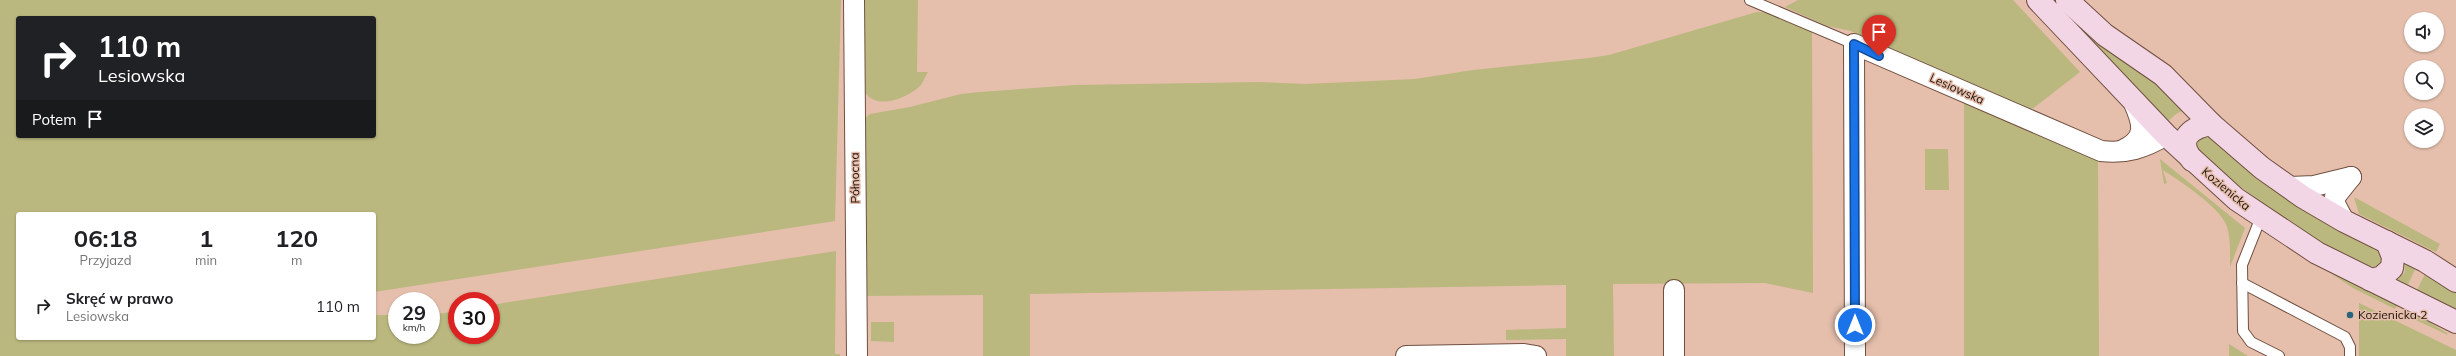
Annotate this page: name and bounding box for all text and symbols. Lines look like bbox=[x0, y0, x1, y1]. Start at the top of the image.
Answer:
map controls bbox=[2404, 12, 2444, 148]
button: sound bbox=[2404, 12, 2444, 52]
pin bbox=[1862, 15, 1896, 56]
icon: arrive bbox=[1868, 21, 1890, 43]
text: 110 m bbox=[98, 29, 181, 64]
icon: right bbox=[32, 32, 84, 84]
button: search bbox=[2404, 60, 2444, 100]
text: Lesiowska bbox=[98, 64, 185, 87]
street label: Lesiowska bbox=[1928, 70, 1987, 107]
icon: arrive bbox=[84, 108, 106, 130]
button: layers bbox=[2404, 108, 2444, 148]
text: Potem bbox=[32, 110, 76, 129]
street label: Północna bbox=[847, 152, 862, 204]
street label: Kozienicka bbox=[2199, 164, 2254, 213]
text: 06:18 bbox=[74, 223, 137, 253]
text: 1 bbox=[199, 223, 213, 253]
text: 120 bbox=[275, 223, 318, 253]
text: Przyjazd bbox=[80, 252, 132, 268]
text: min bbox=[195, 252, 217, 268]
text: m bbox=[291, 252, 302, 268]
text: Skręć w prawo bbox=[66, 289, 173, 308]
speed limit sign: 30 bbox=[448, 292, 500, 344]
icon: right bbox=[32, 295, 54, 317]
text: 110 m bbox=[316, 297, 360, 316]
text: 29 bbox=[402, 300, 426, 325]
position arrow bbox=[1834, 304, 1876, 346]
place label: Kozienicka 2 bbox=[2358, 307, 2427, 322]
text: Lesiowska bbox=[66, 308, 129, 324]
marker: Kozienicka 2 bbox=[2345, 310, 2355, 320]
text: km/h bbox=[403, 321, 425, 334]

